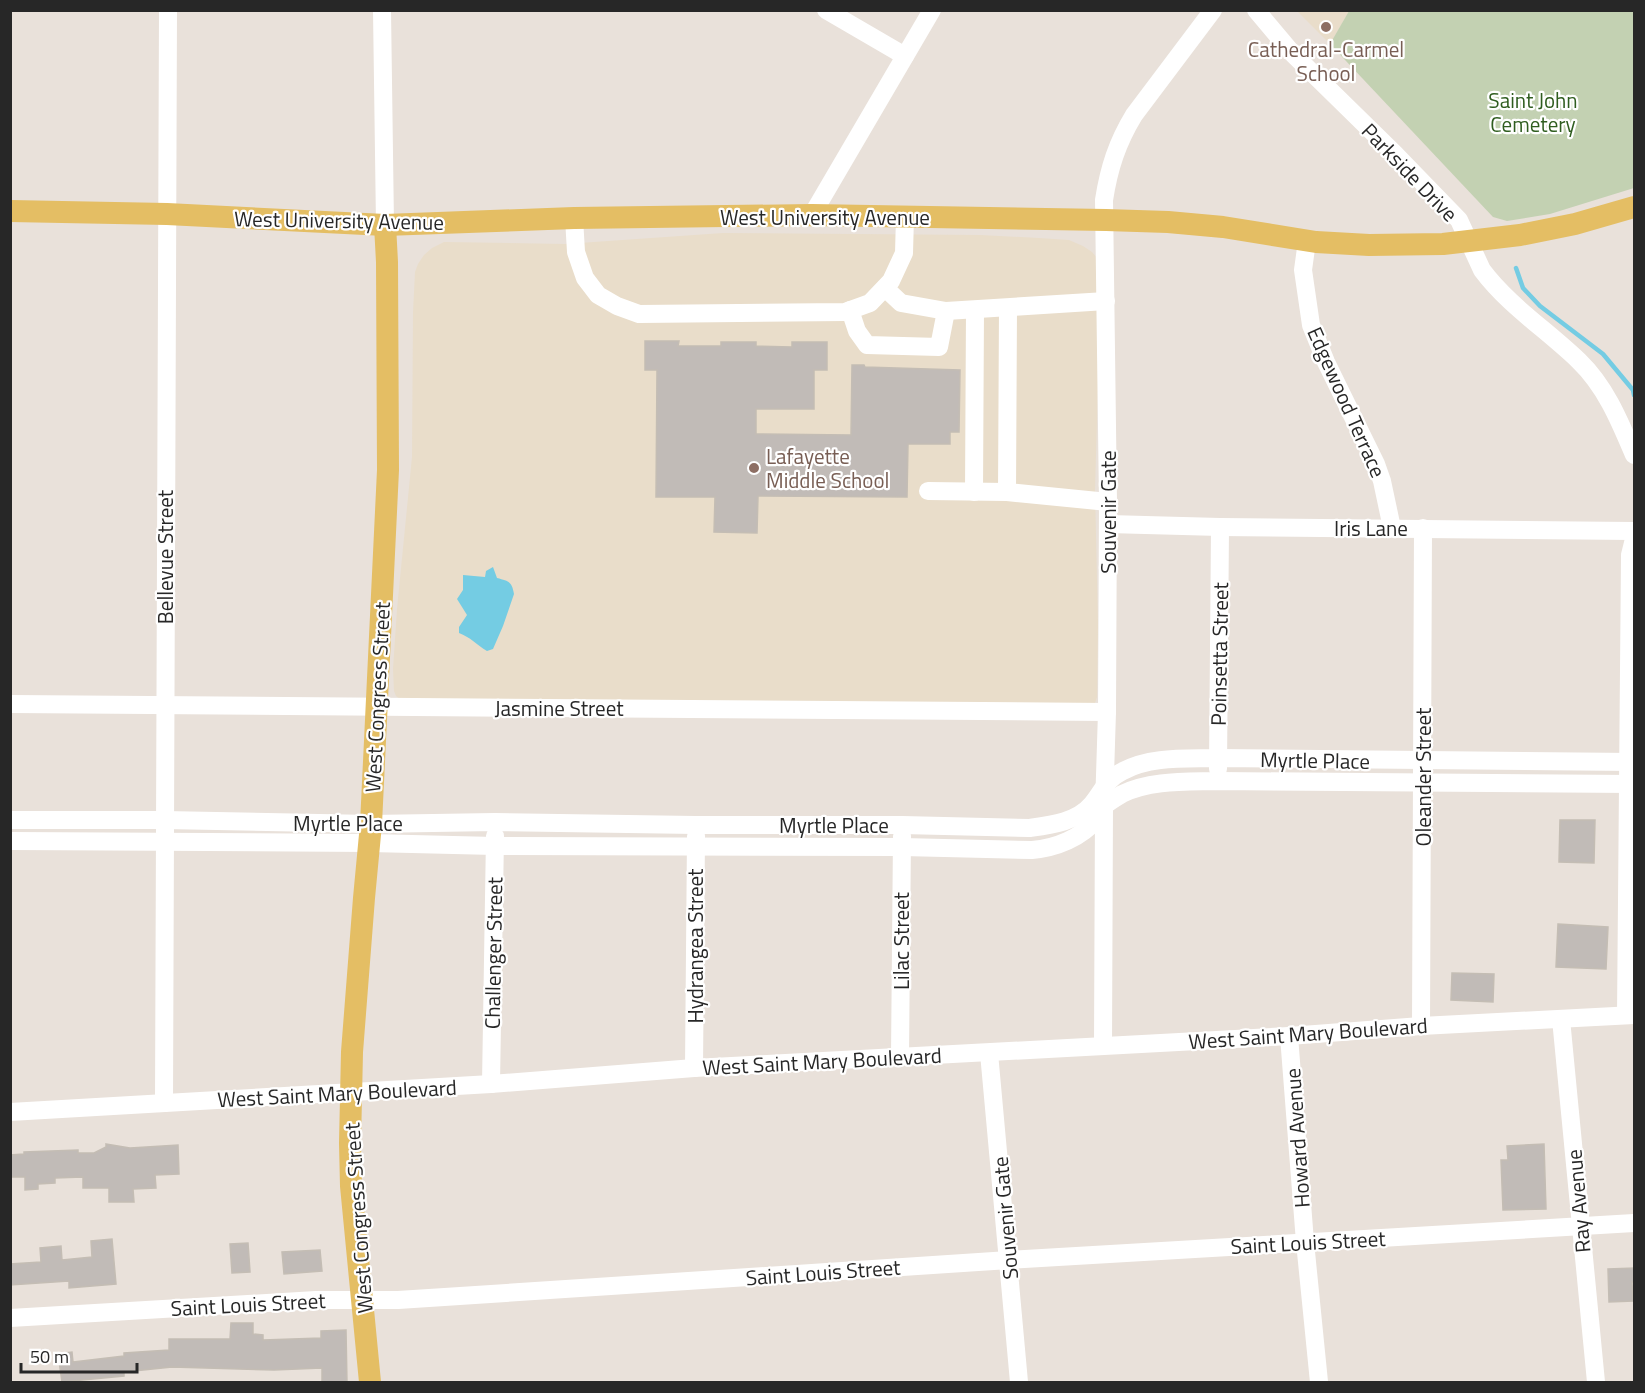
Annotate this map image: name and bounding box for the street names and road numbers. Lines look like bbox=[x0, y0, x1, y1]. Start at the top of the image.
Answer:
street label: Parkside Drive bbox=[1354, 115, 1466, 229]
street label: West University Avenue bbox=[720, 201, 930, 233]
street label: West University Avenue bbox=[234, 202, 444, 238]
street label: Edgewood Terrace bbox=[1299, 321, 1395, 483]
street label: Souvenir Gate bbox=[1092, 450, 1124, 574]
street label: Bellevue Street bbox=[149, 489, 181, 624]
street label: Iris Lane bbox=[1334, 512, 1408, 544]
street label: Poinsetta Street bbox=[1202, 581, 1236, 726]
street label: West Congress Street bbox=[356, 600, 398, 793]
street label: Jasmine Street bbox=[494, 692, 624, 724]
street label: Oleander Street bbox=[1407, 707, 1439, 846]
street label: Myrtle Place bbox=[1260, 743, 1370, 777]
street label: Myrtle Place bbox=[293, 807, 403, 839]
street label: Myrtle Place bbox=[779, 809, 889, 841]
street label: Hydrangea Street bbox=[679, 868, 711, 1023]
street label: Challenger Street bbox=[476, 876, 510, 1029]
street label: Lilac Street bbox=[885, 891, 917, 990]
street label: West Saint Mary Boulevard bbox=[1187, 1009, 1429, 1057]
street label: West Saint Mary Boulevard bbox=[702, 1039, 942, 1083]
street label: Howard Avenue bbox=[1276, 1067, 1318, 1209]
street label: West Saint Mary Boulevard bbox=[217, 1071, 457, 1115]
street label: West Congress Street bbox=[335, 1121, 381, 1314]
street label: Ray Avenue bbox=[1558, 1148, 1598, 1254]
street label: Souvenir Gate bbox=[984, 1155, 1026, 1281]
street label: Saint Louis Street bbox=[1230, 1222, 1387, 1262]
street label: Saint Louis Street bbox=[745, 1251, 902, 1293]
street label: Saint Louis Street bbox=[170, 1284, 327, 1324]

